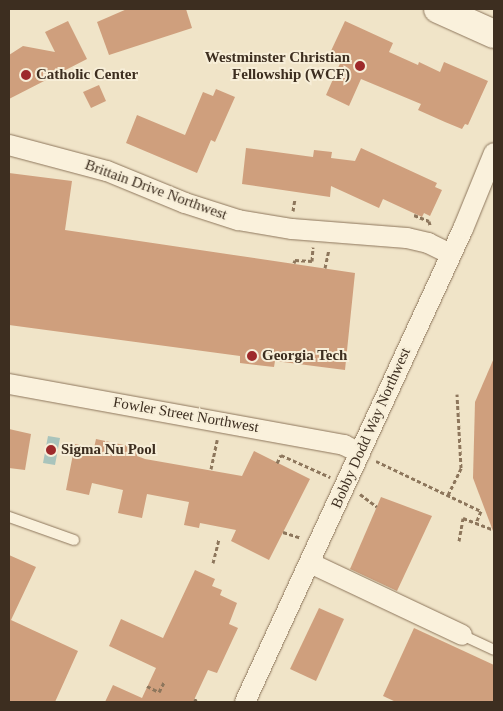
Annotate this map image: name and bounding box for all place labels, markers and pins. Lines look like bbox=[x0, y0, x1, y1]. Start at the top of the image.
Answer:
place label: Westminster Christian Fellowship (WCF) bbox=[205, 48, 350, 83]
marker: Westminster Christian Fellowship (WCF) bbox=[354, 60, 366, 72]
place label: Catholic Center bbox=[36, 66, 138, 84]
marker: Catholic Center bbox=[20, 69, 32, 81]
place label: Georgia Tech bbox=[262, 347, 348, 365]
marker: Georgia Tech bbox=[246, 350, 258, 362]
place label: Sigma Nu Pool bbox=[61, 441, 156, 459]
marker: Sigma Nu Pool bbox=[45, 444, 57, 456]

